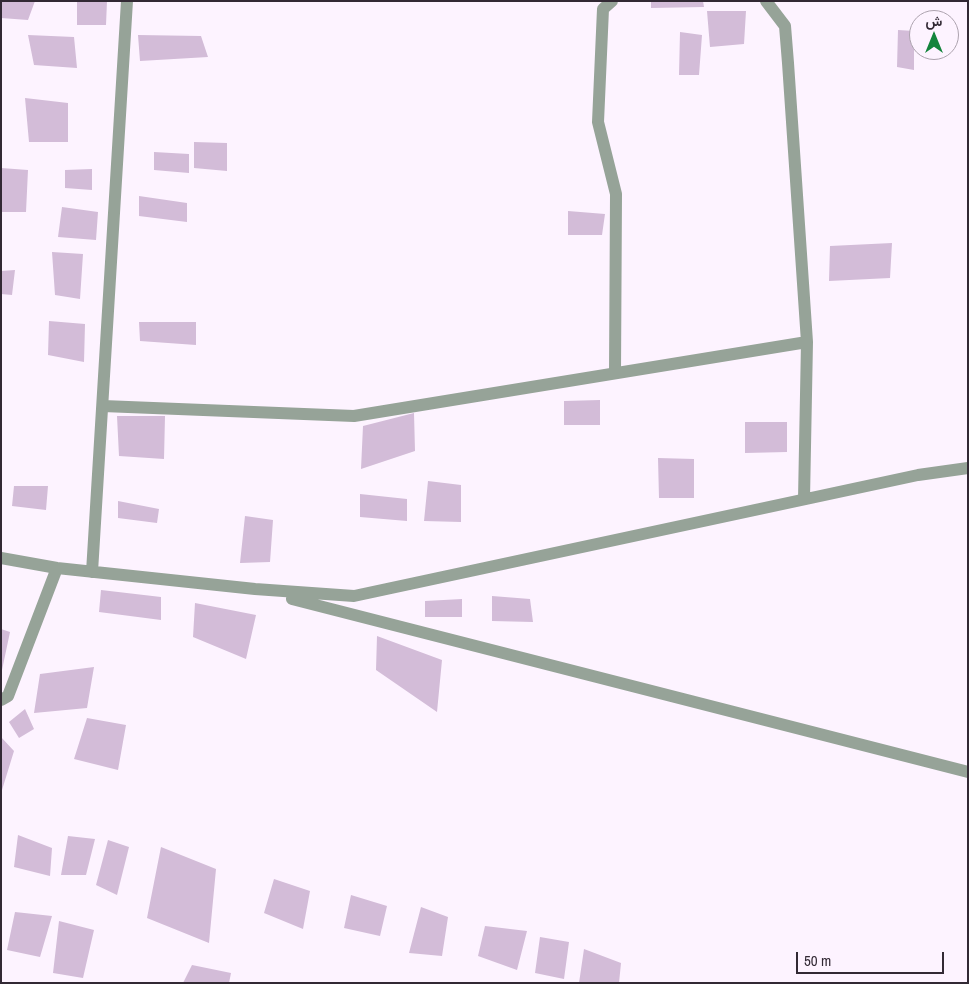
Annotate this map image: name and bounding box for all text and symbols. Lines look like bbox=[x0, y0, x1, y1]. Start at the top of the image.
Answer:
north arrow bbox=[909, 10, 959, 60]
text: ش bbox=[926, 12, 942, 30]
scale bar bbox=[799, 942, 946, 974]
text: 50 m bbox=[804, 950, 831, 971]

